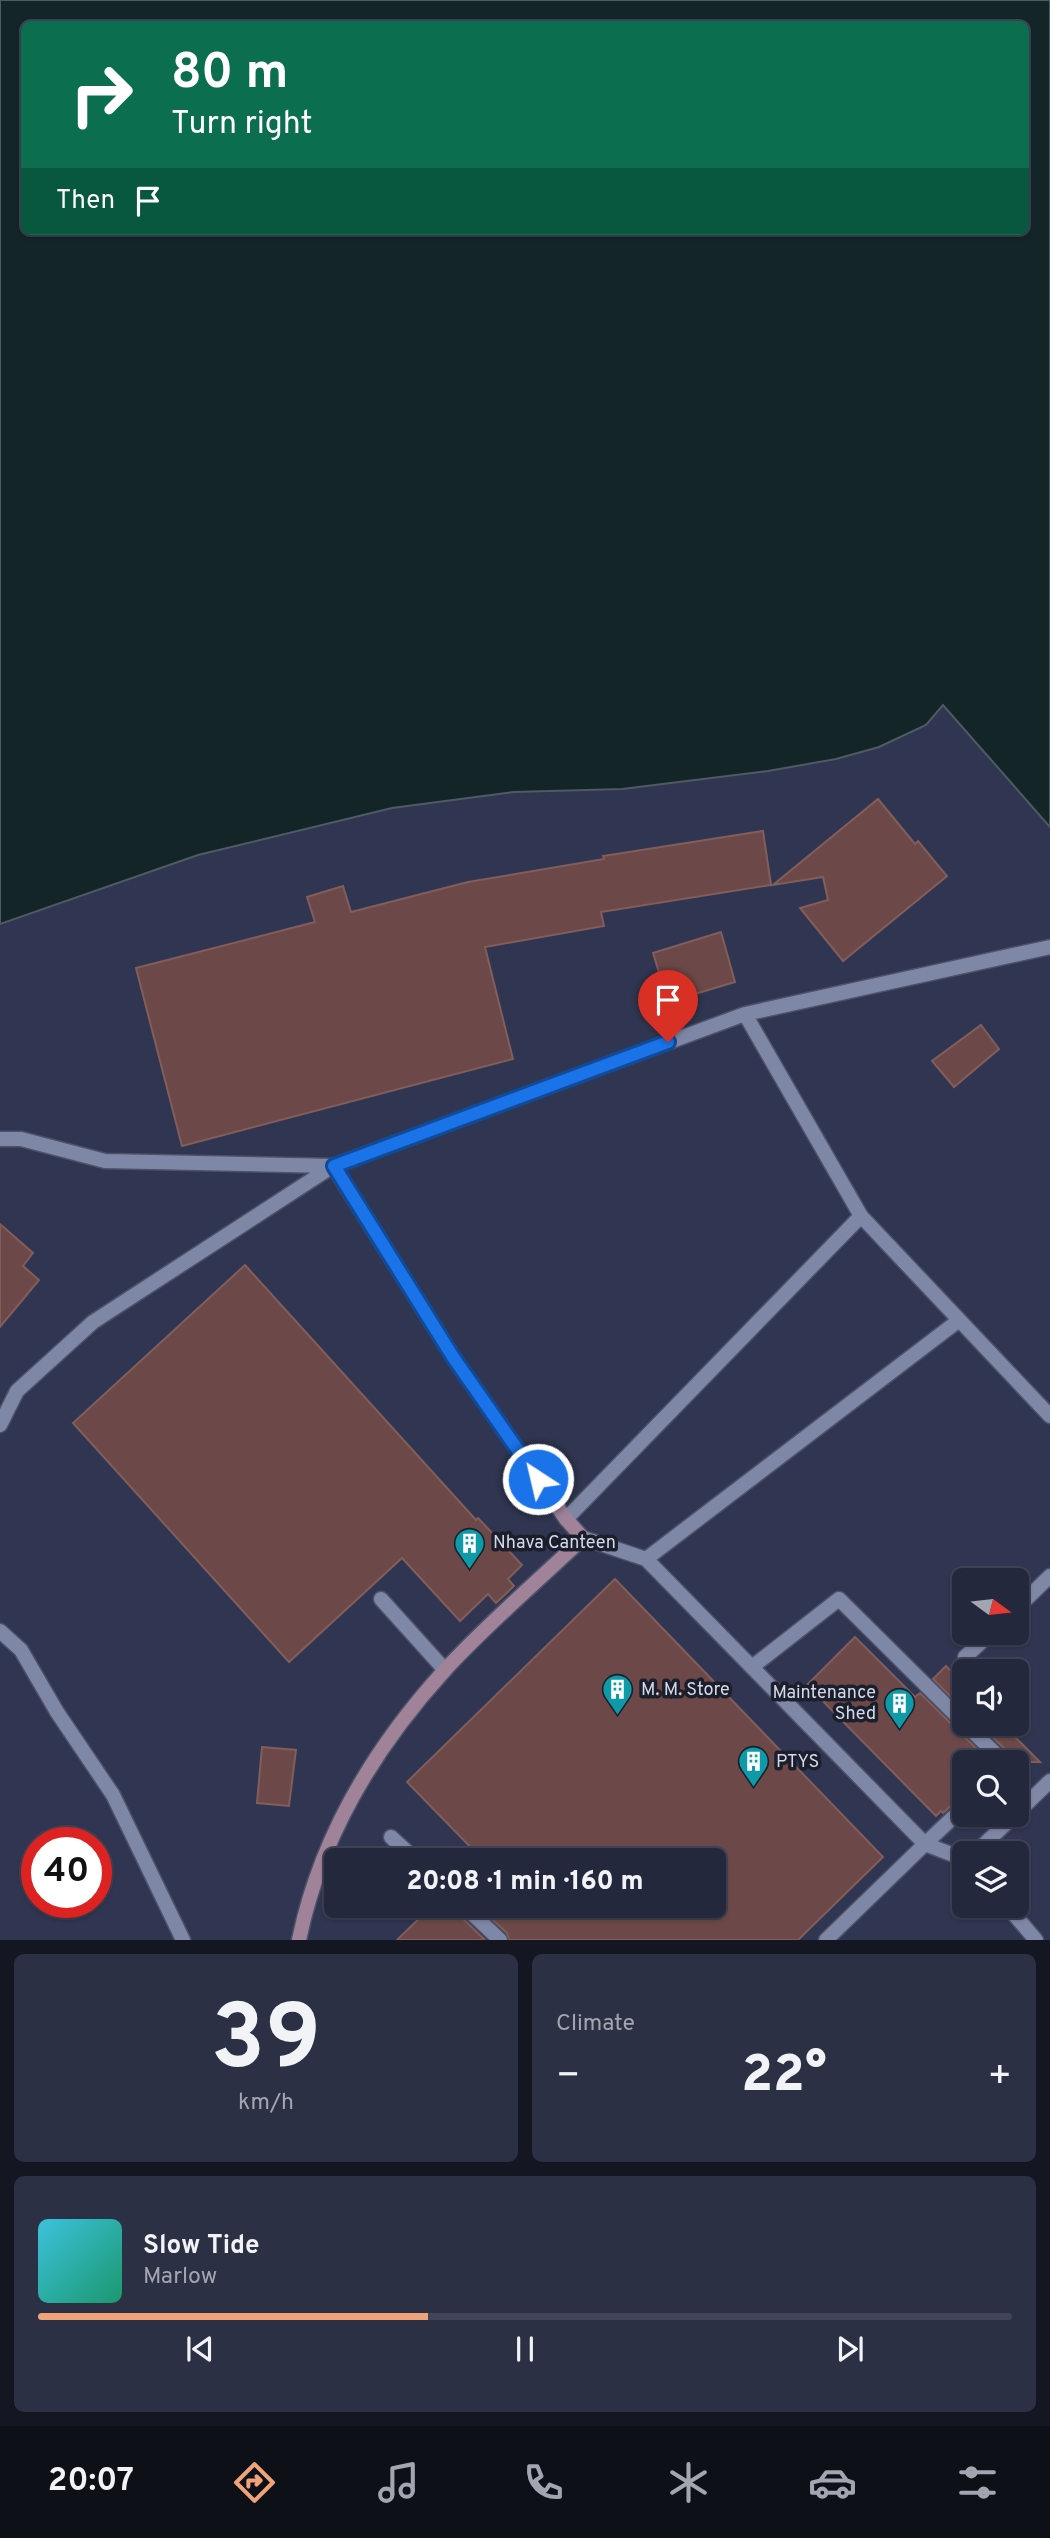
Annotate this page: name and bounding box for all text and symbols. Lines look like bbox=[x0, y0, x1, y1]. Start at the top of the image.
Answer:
text: 80 m bbox=[171, 44, 288, 106]
icon: right bbox=[56, 49, 147, 140]
text: Turn right bbox=[171, 105, 313, 145]
icon: arrive bbox=[129, 182, 167, 220]
text: Then bbox=[56, 185, 115, 218]
pin bbox=[638, 970, 698, 1042]
icon: arrive bbox=[649, 981, 687, 1019]
position arrow bbox=[501, 1442, 575, 1516]
building icon: Nhava Canteen bbox=[453, 1526, 487, 1570]
place label: Nhava Canteen bbox=[493, 1532, 616, 1555]
north arrow bbox=[952, 1568, 1029, 1645]
map controls bbox=[952, 1568, 1029, 1918]
button: sound bbox=[952, 1659, 1029, 1736]
building icon: M. M. Store bbox=[601, 1673, 635, 1717]
place label: M. M. Store bbox=[641, 1679, 730, 1702]
place label: Maintenance Shed bbox=[773, 1682, 876, 1726]
building icon: Maintenance Shed bbox=[882, 1686, 916, 1730]
building icon: PTYS bbox=[736, 1745, 770, 1789]
button: search bbox=[952, 1750, 1029, 1827]
place label: PTYS bbox=[776, 1751, 819, 1774]
speed limit sign: 40 bbox=[21, 1827, 112, 1918]
button: layers bbox=[952, 1841, 1029, 1918]
text: 20:08 · 1 min · 160 m bbox=[406, 1866, 644, 1899]
text: 39 bbox=[211, 1986, 321, 2101]
text: Climate bbox=[556, 2010, 635, 2039]
text: 22° bbox=[741, 2044, 827, 2110]
text: − bbox=[556, 2053, 581, 2102]
text: + bbox=[987, 2053, 1012, 2102]
text: km/h bbox=[238, 2089, 294, 2118]
text: Slow Tide bbox=[143, 2230, 260, 2263]
text: Marlow bbox=[143, 2263, 217, 2292]
icon: previous bbox=[181, 2330, 219, 2368]
icon: pause bbox=[506, 2330, 544, 2368]
icon: next bbox=[831, 2330, 869, 2368]
icon: directions bbox=[230, 2458, 279, 2507]
icon: music bbox=[374, 2458, 423, 2507]
icon: phone bbox=[519, 2458, 568, 2507]
icon: climate bbox=[664, 2458, 713, 2507]
icon: car bbox=[808, 2458, 857, 2507]
icon: filters bbox=[953, 2458, 1002, 2507]
text: 20:07 bbox=[48, 2462, 134, 2502]

